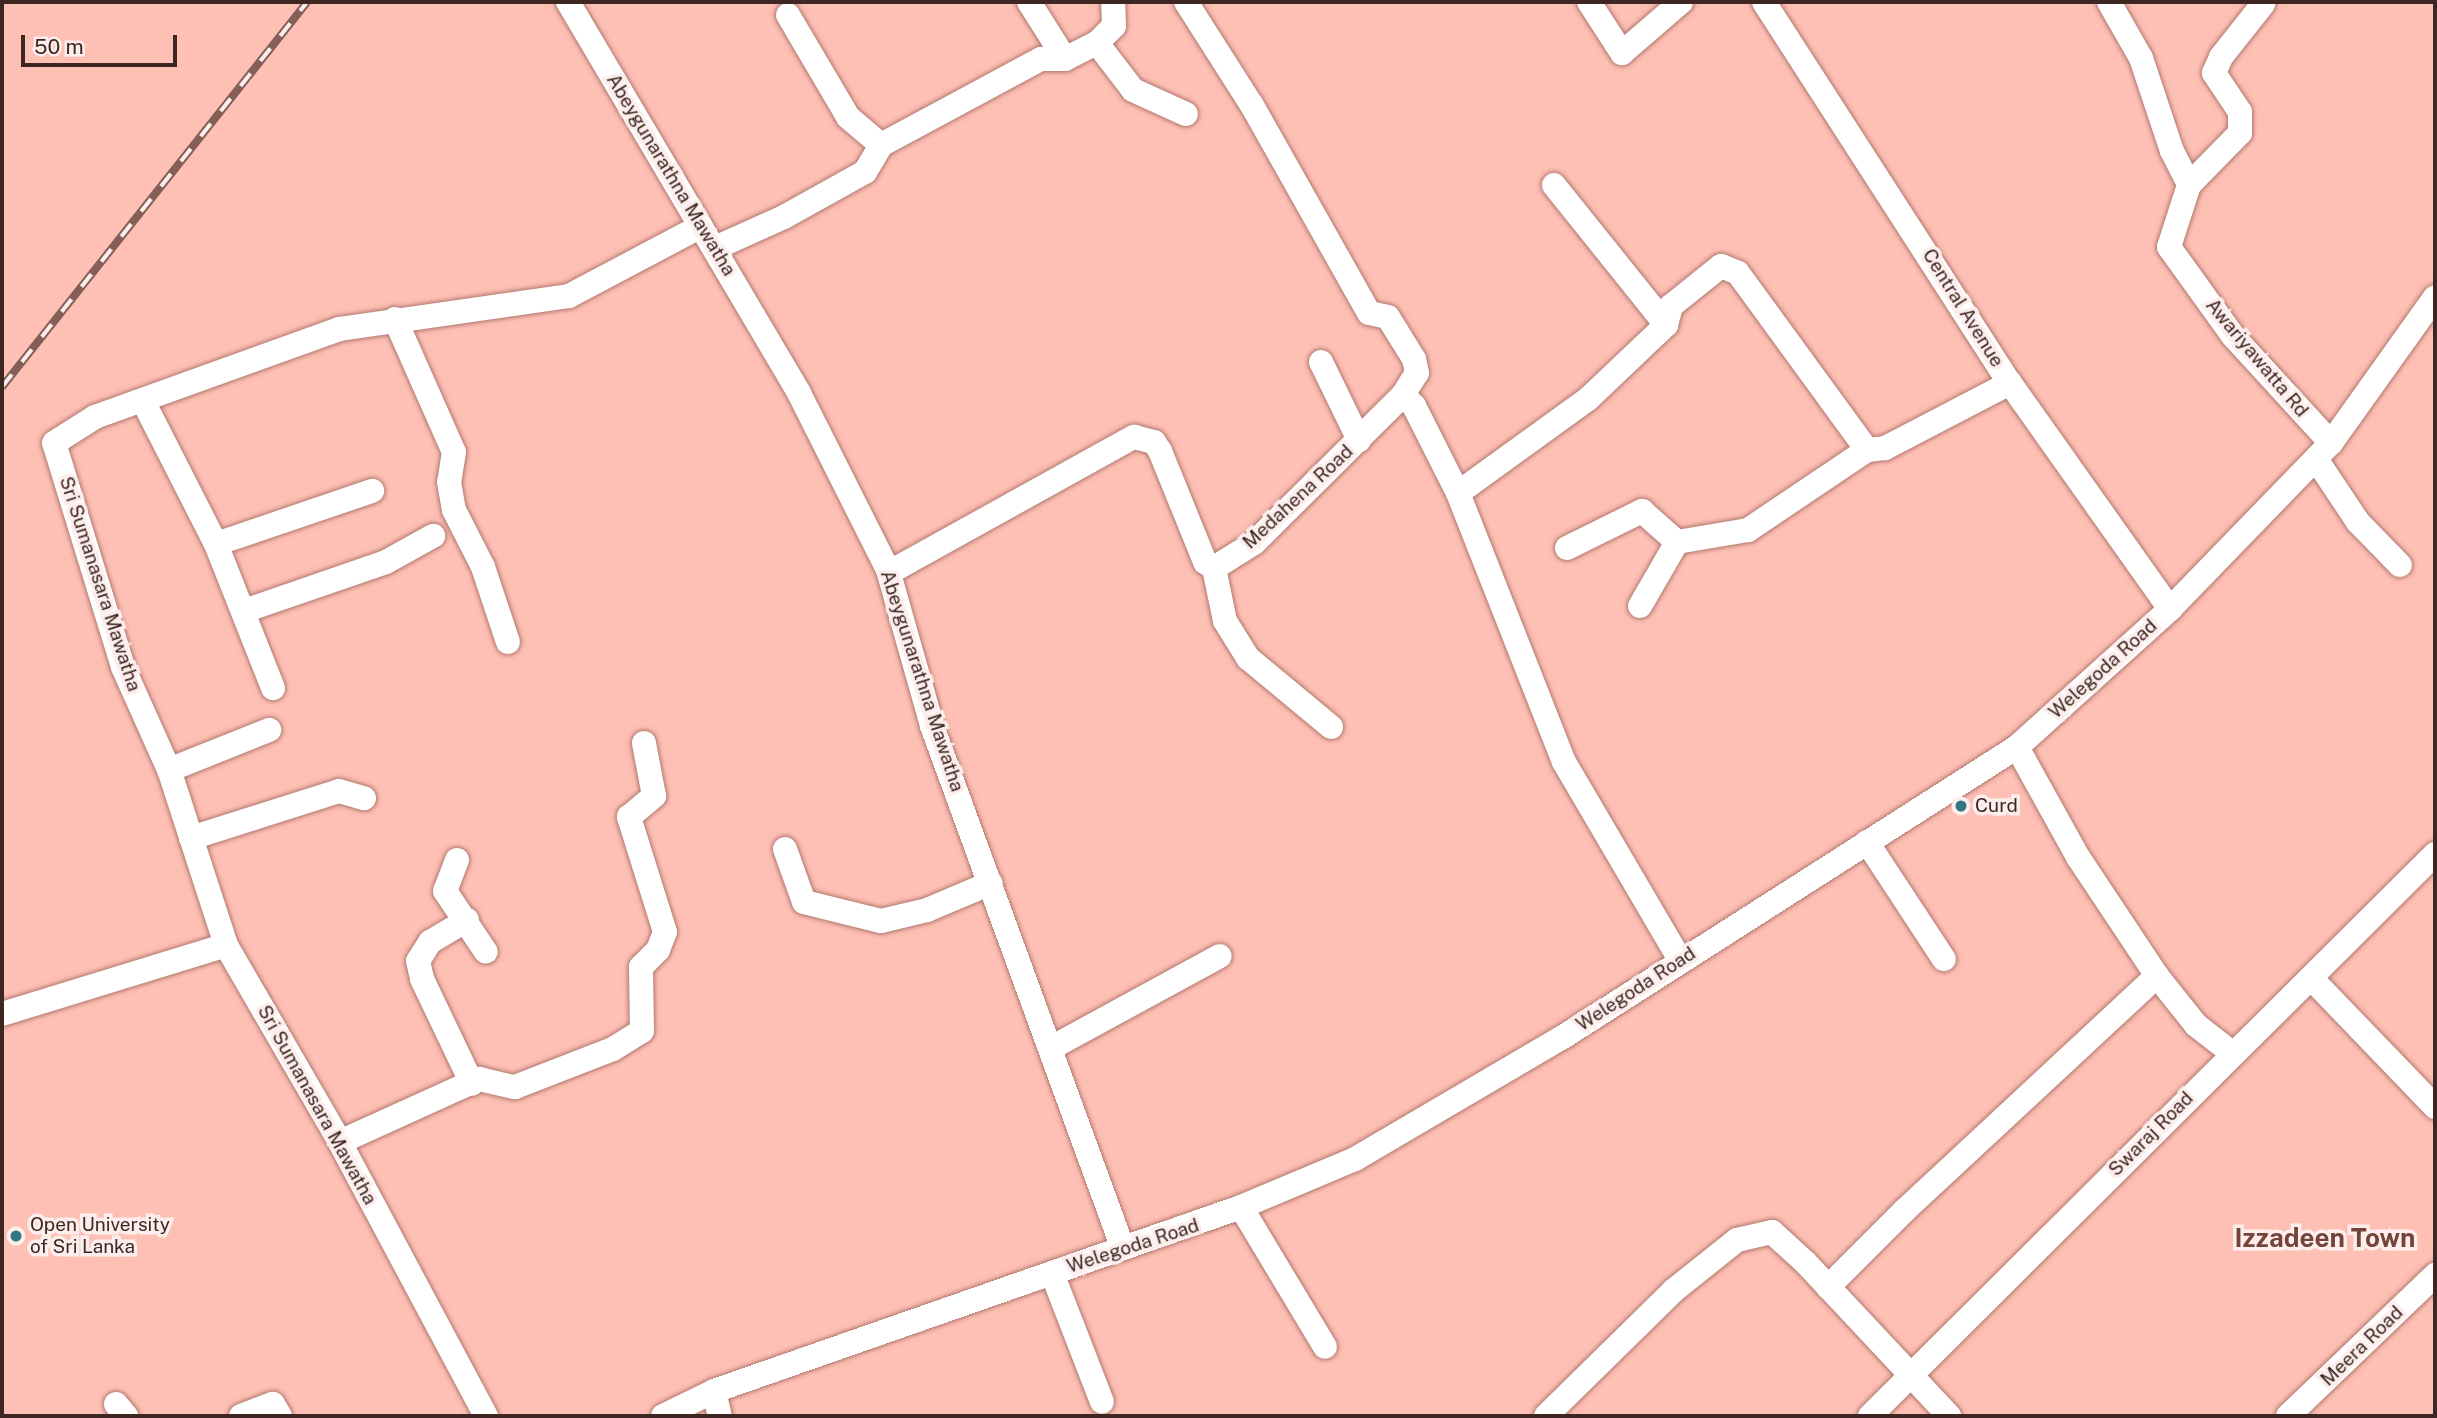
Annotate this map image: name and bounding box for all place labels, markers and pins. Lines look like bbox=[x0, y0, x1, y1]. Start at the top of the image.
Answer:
place label: Curd bbox=[1975, 795, 2018, 817]
marker: Curd bbox=[1953, 798, 1969, 814]
place label: Open University of Sri Lanka bbox=[30, 1214, 170, 1258]
marker: Open University of Sri Lanka bbox=[8, 1228, 24, 1244]

